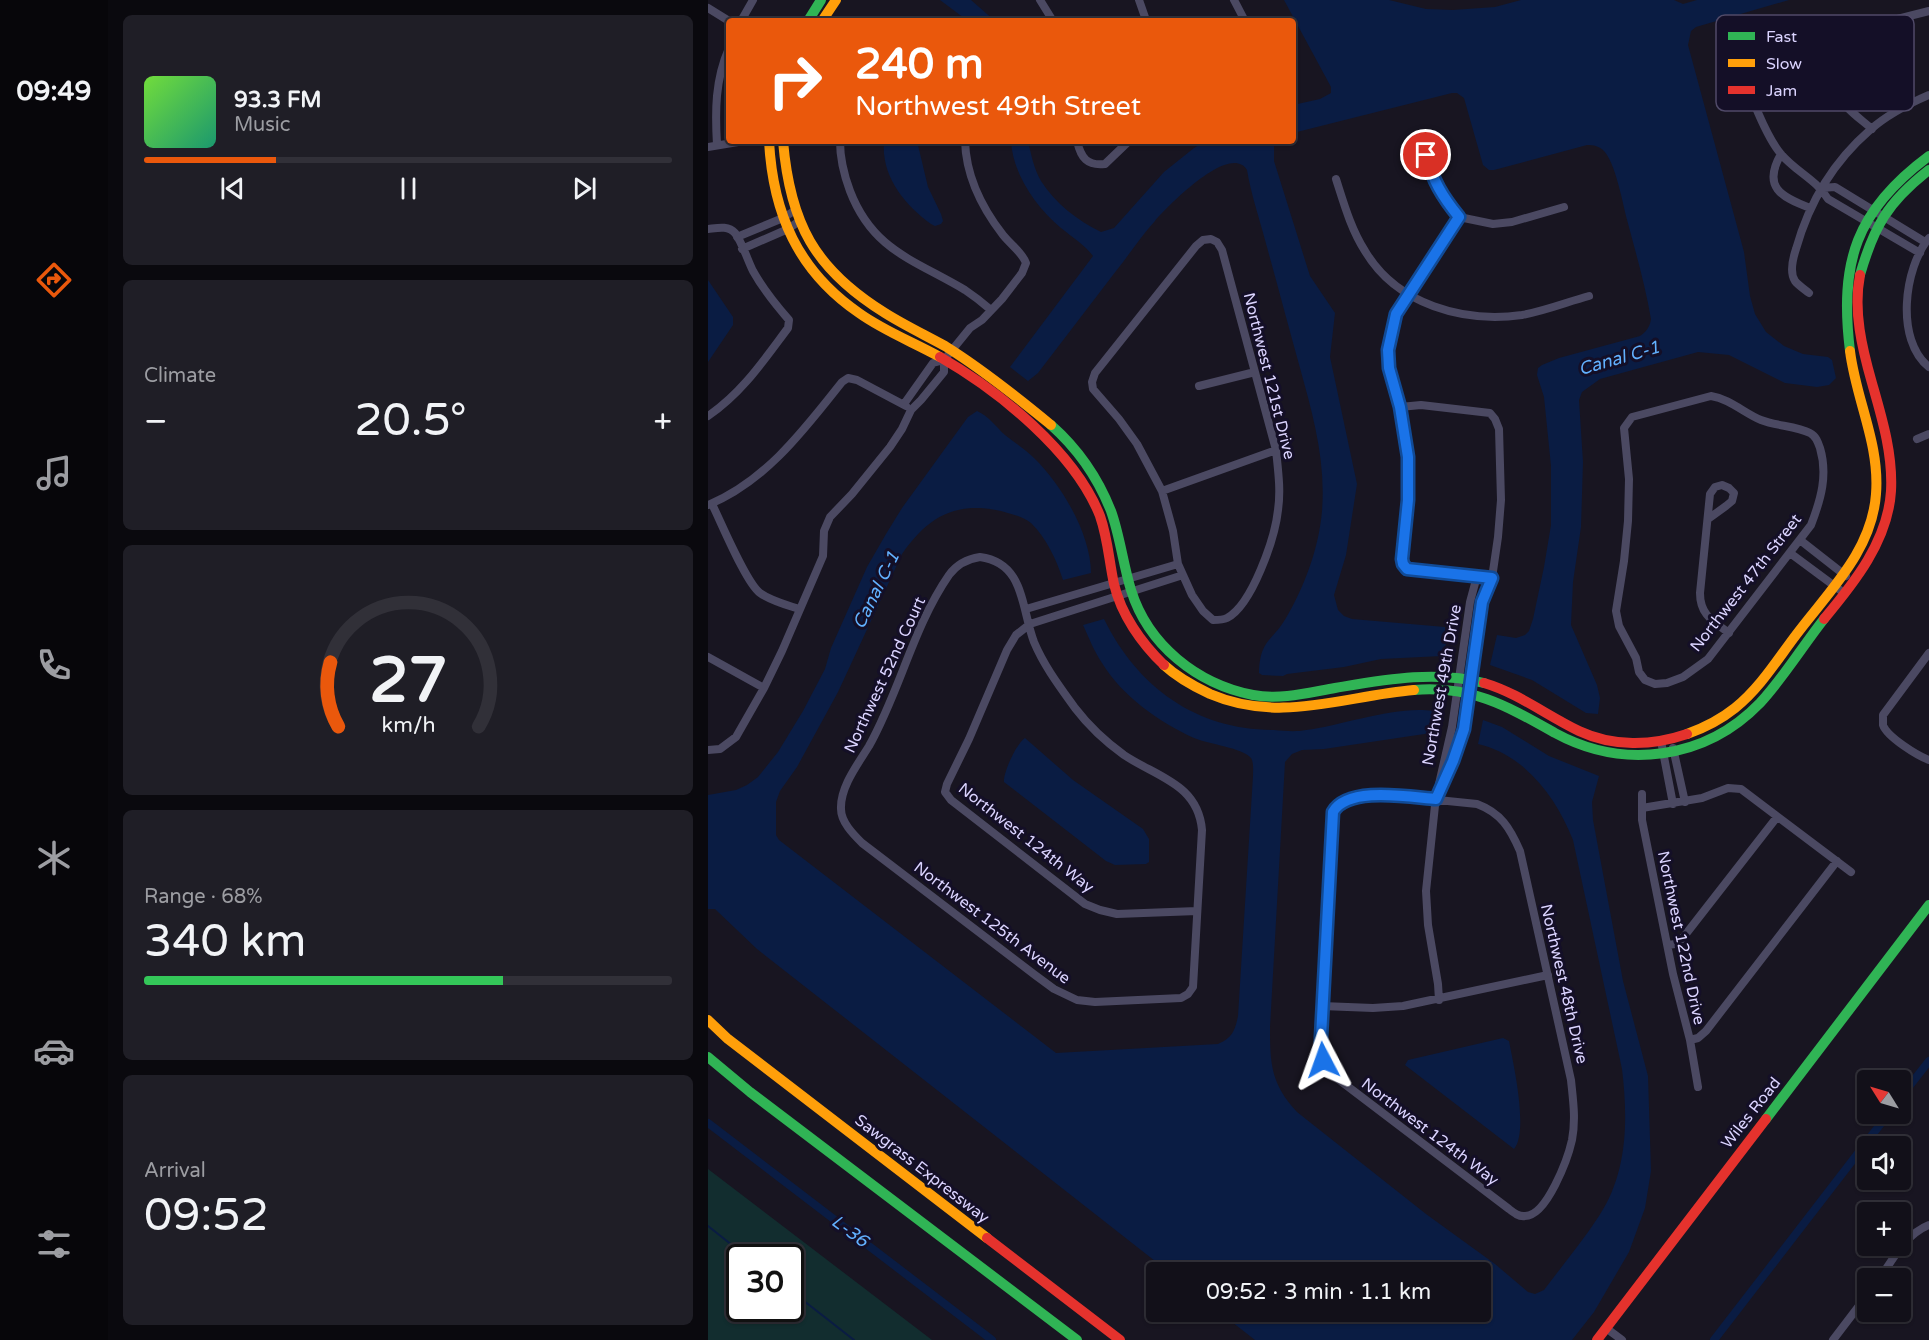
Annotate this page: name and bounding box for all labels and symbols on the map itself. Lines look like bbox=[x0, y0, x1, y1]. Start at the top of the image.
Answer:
legend bbox=[1716, 15, 1914, 111]
text: Fast bbox=[1766, 27, 1797, 47]
text: Slow bbox=[1766, 54, 1802, 74]
text: Jam bbox=[1766, 81, 1797, 101]
pin bbox=[1400, 129, 1451, 180]
street label: Northwest 121st Drive bbox=[1239, 291, 1299, 461]
water label: Canal C-1 bbox=[1576, 336, 1662, 380]
street label: Northwest 47th Street bbox=[1686, 510, 1806, 656]
water label: Canal C-1 bbox=[848, 548, 904, 632]
street label: Northwest 52nd Court bbox=[840, 594, 930, 756]
street label: Northwest 49th Drive bbox=[1418, 603, 1466, 767]
street label: Northwest 124th Way bbox=[954, 779, 1098, 897]
street label: Northwest 122nd Drive bbox=[1653, 849, 1709, 1027]
street label: Northwest 125th Avenue bbox=[910, 858, 1074, 988]
street label: Northwest 48th Drive bbox=[1536, 902, 1592, 1066]
position arrow bbox=[1291, 1028, 1355, 1092]
north arrow bbox=[1857, 1070, 1911, 1124]
street label: Wiles Road bbox=[1717, 1073, 1785, 1153]
street label: Northwest 124th Way bbox=[1357, 1074, 1503, 1190]
street label: Sawgrass Expressway bbox=[851, 1110, 994, 1228]
water label: L-36 bbox=[827, 1210, 874, 1253]
speed limit sign: 30 bbox=[726, 1244, 804, 1322]

